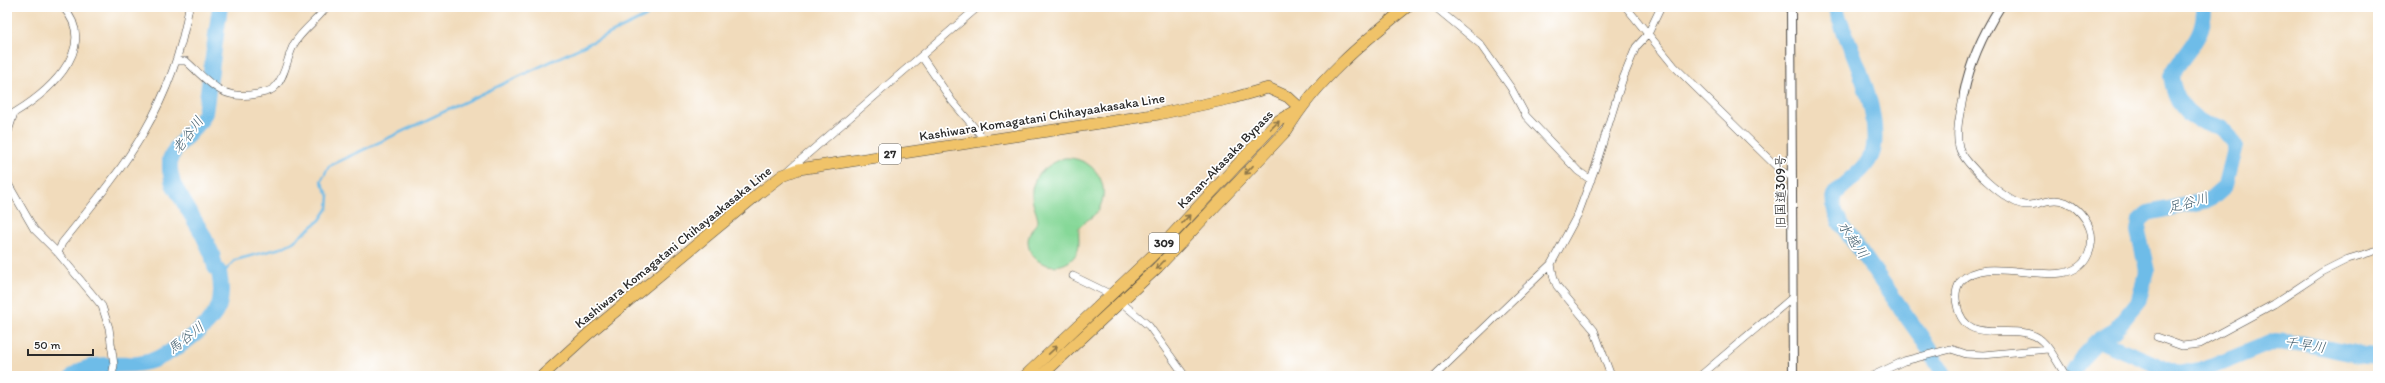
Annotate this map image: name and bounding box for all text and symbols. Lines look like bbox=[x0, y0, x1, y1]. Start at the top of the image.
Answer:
street label: Kashiwara Komagatani Chihayaakasaka Line bbox=[918, 90, 1166, 144]
street label: Kanan-Akasaka Bypass bbox=[1174, 107, 1276, 211]
water label: 老谷川 bbox=[169, 113, 207, 157]
one-way arrow bbox=[1270, 120, 1280, 129]
road number: 27 bbox=[879, 144, 901, 164]
street label: 旧国道309号 bbox=[1773, 155, 1788, 229]
street label: Kashiwara Komagatani Chihayaakasaka Line bbox=[572, 163, 774, 331]
one-way arrow bbox=[1244, 165, 1254, 175]
water label: 足谷川 bbox=[2165, 189, 2211, 217]
one-way arrow bbox=[1181, 215, 1190, 225]
water label: 水越川 bbox=[1834, 218, 1872, 262]
road number: 309 bbox=[1149, 233, 1179, 253]
one-way arrow bbox=[1155, 260, 1165, 270]
water label: 馬谷川 bbox=[164, 318, 208, 358]
scale bar bbox=[28, 331, 93, 357]
water label: 千早川 bbox=[2283, 334, 2327, 356]
text: 50 m bbox=[34, 338, 60, 352]
one-way arrow bbox=[1048, 345, 1059, 354]

